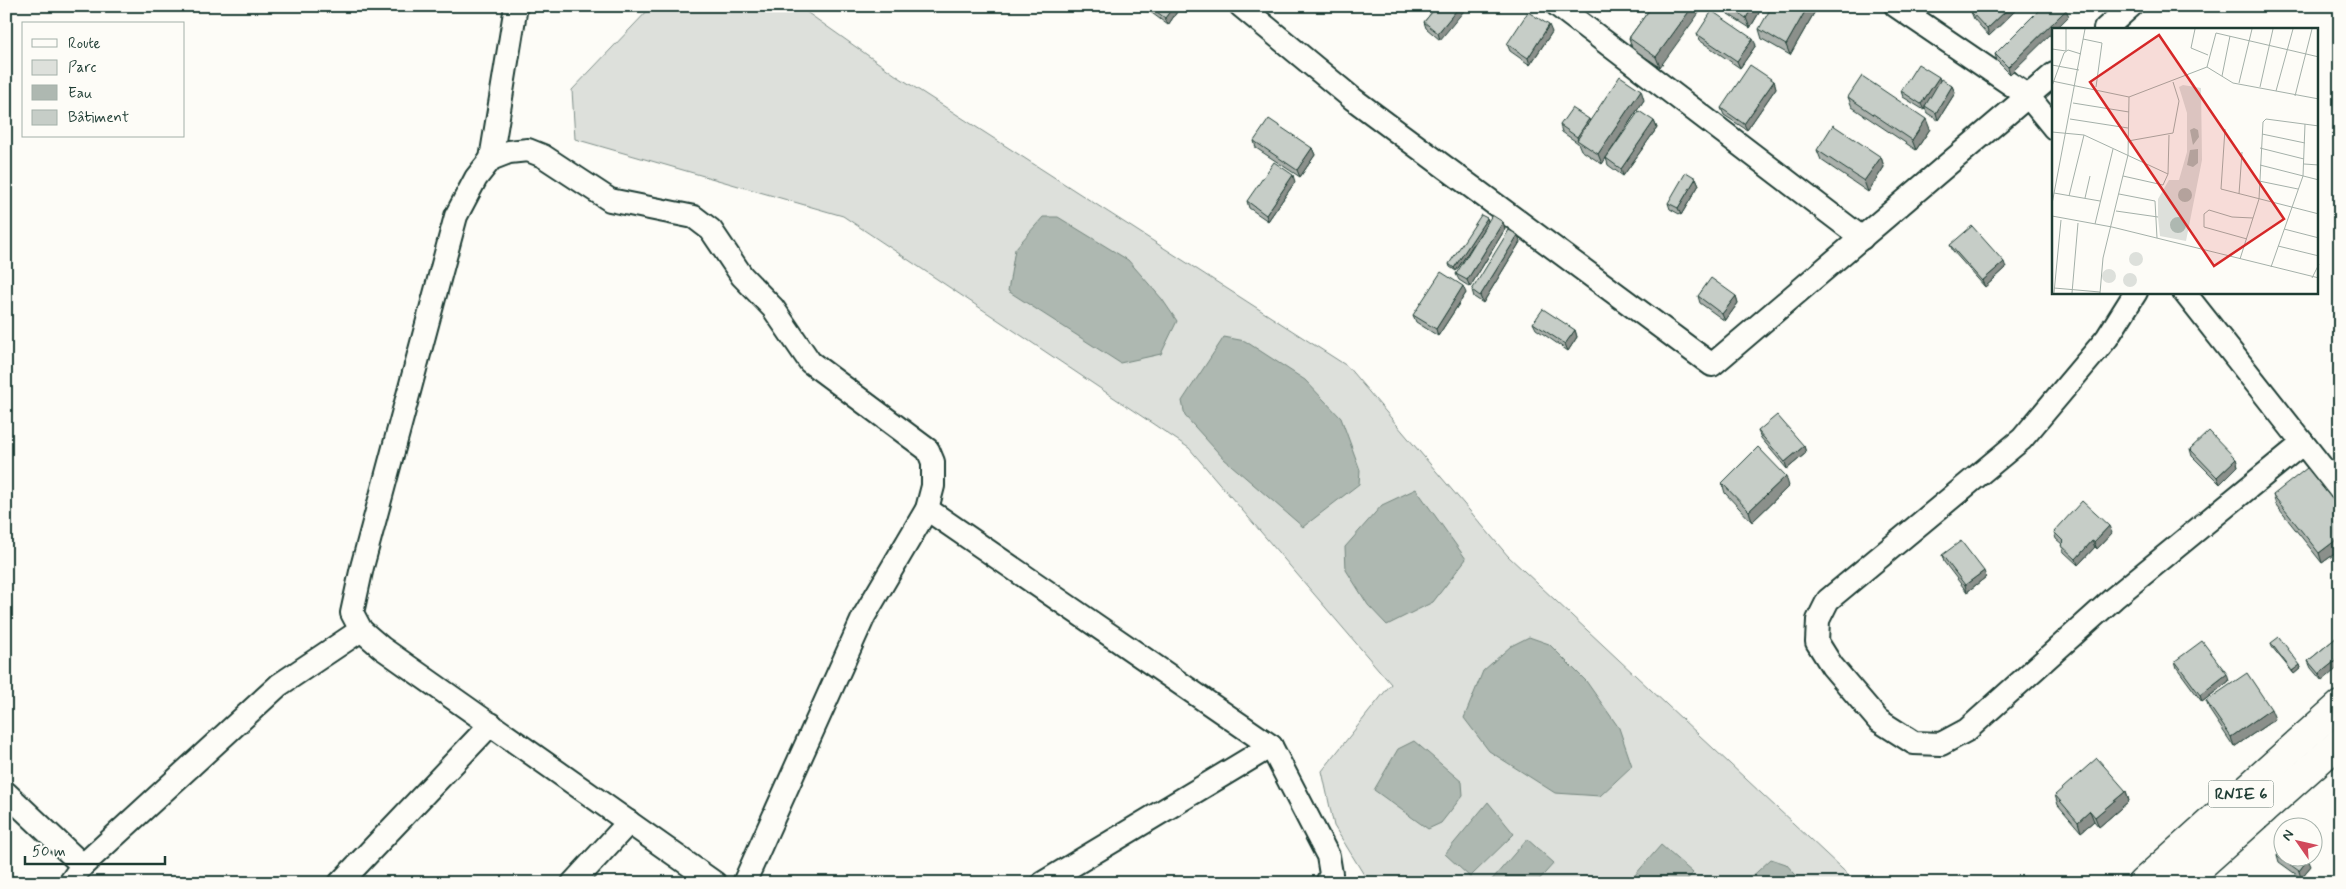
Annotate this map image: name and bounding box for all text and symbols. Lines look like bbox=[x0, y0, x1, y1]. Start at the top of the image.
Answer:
legend bbox=[22, 22, 185, 138]
inset map bbox=[2052, 28, 2318, 294]
text: Route bbox=[68, 34, 101, 54]
text: Parc bbox=[68, 58, 96, 78]
text: Eau bbox=[68, 84, 92, 104]
text: Bâtiment bbox=[68, 108, 129, 128]
road number: RNIE 6 bbox=[2208, 781, 2274, 808]
north arrow bbox=[2274, 816, 2324, 866]
text: N bbox=[2278, 826, 2298, 844]
scale bar bbox=[25, 834, 165, 866]
text: 50 m bbox=[32, 842, 66, 862]

